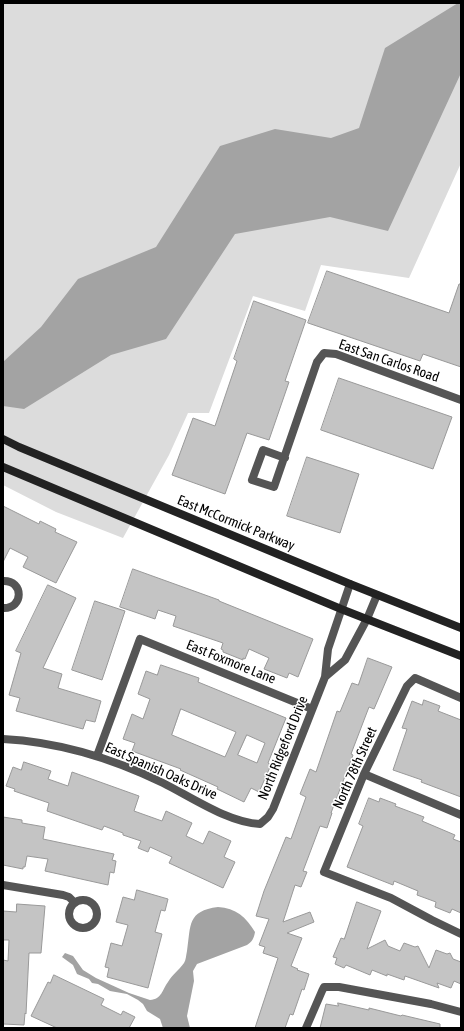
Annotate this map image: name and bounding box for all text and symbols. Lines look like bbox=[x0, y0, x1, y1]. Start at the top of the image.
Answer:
street label: East San Carlos Road bbox=[337, 336, 441, 386]
street label: East McCormick Parkway bbox=[175, 492, 297, 554]
street label: East Foxmore Lane bbox=[184, 636, 278, 688]
street label: North Ridgeford Drive bbox=[254, 693, 312, 803]
street label: North 78th Street bbox=[329, 724, 381, 812]
street label: East Spanish Oaks Drive bbox=[102, 739, 220, 803]

